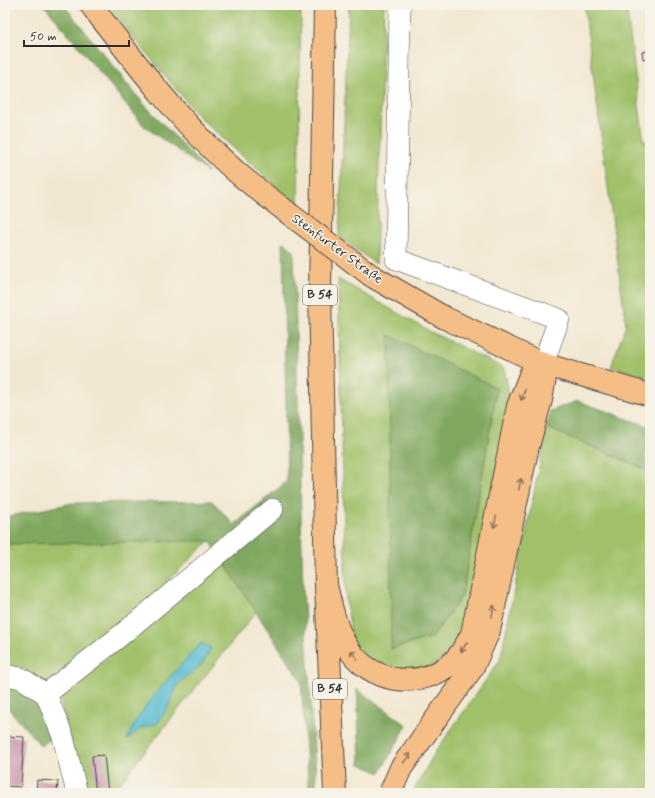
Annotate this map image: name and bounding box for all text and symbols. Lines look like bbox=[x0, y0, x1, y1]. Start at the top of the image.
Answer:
scale bar bbox=[24, 22, 129, 48]
text: 50 m bbox=[30, 29, 57, 45]
street label: Steinfurter Straße bbox=[288, 210, 386, 288]
road number: B 54 bbox=[303, 285, 337, 305]
one-way arrow bbox=[518, 389, 526, 401]
one-way arrow bbox=[517, 478, 525, 491]
one-way arrow bbox=[491, 515, 499, 528]
one-way arrow bbox=[490, 605, 498, 618]
one-way arrow bbox=[460, 642, 468, 653]
one-way arrow bbox=[349, 650, 358, 660]
road number: B 54 bbox=[313, 679, 347, 699]
one-way arrow bbox=[403, 753, 411, 764]

